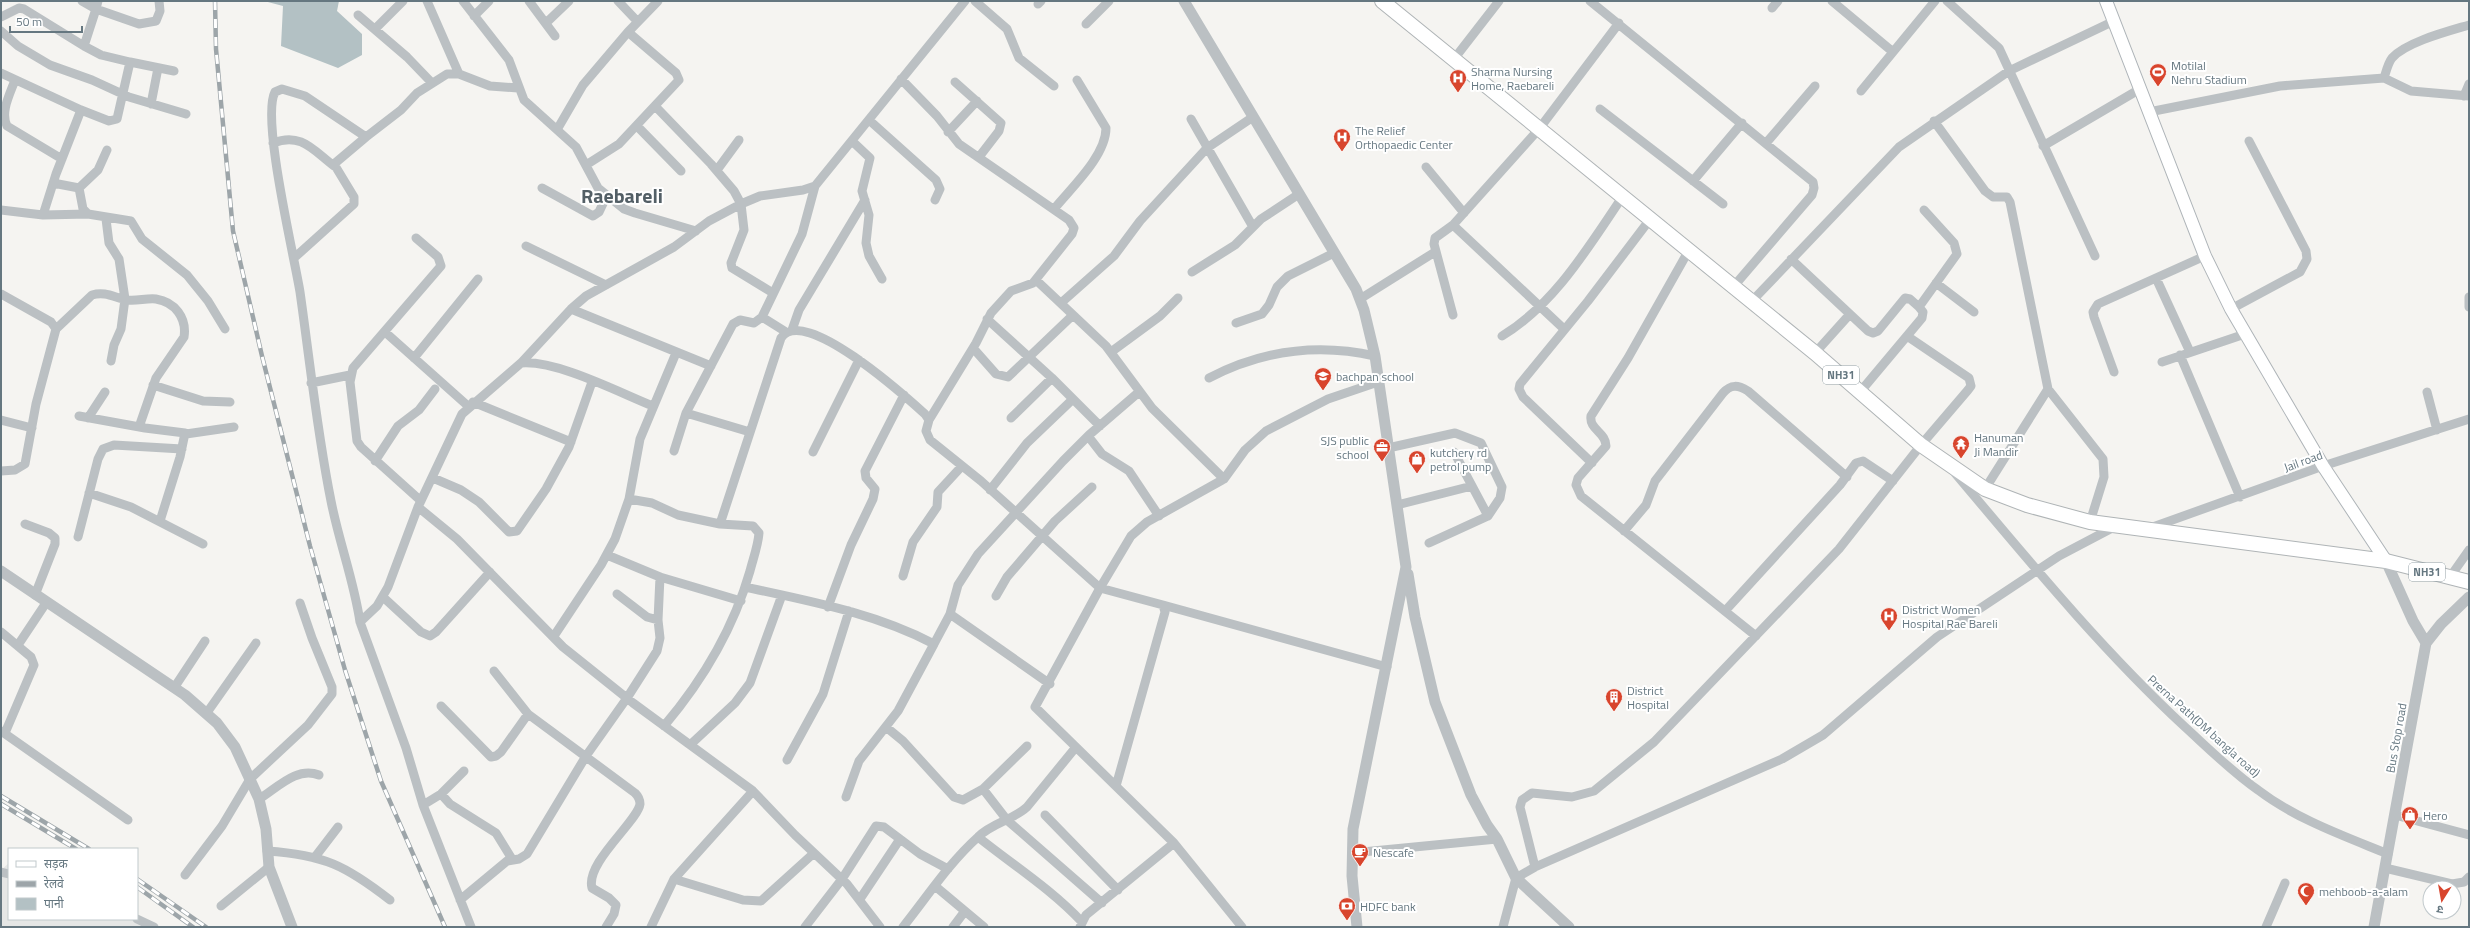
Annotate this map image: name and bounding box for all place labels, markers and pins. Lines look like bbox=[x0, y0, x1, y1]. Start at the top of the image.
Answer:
place label: Motilal Nehru Stadium bbox=[2171, 56, 2247, 89]
place label: Sharma Nursing Home, Raebareli bbox=[1471, 62, 1554, 95]
sports icon: Motilal Nehru Stadium bbox=[2148, 62, 2168, 87]
hospital icon: Sharma Nursing Home, Raebareli bbox=[1448, 68, 1468, 93]
place label: The Relief Orthopaedic Center bbox=[1355, 121, 1453, 154]
hospital icon: The Relief Orthopaedic Center bbox=[1332, 127, 1352, 152]
school or university icon: bachpan school bbox=[1313, 366, 1333, 391]
place label: bachpan school bbox=[1336, 367, 1414, 386]
place label: Hanuman Ji Mandir bbox=[1974, 428, 2023, 461]
place label: SJS public school bbox=[1320, 431, 1369, 464]
temple icon: Hanuman Ji Mandir bbox=[1951, 434, 1971, 459]
office icon: SJS public school bbox=[1372, 437, 1392, 462]
place label: kutchery rd petrol pump bbox=[1430, 443, 1491, 476]
shop icon: kutchery rd petrol pump bbox=[1407, 449, 1427, 474]
place label: District Women Hospital Rae Bareli bbox=[1902, 600, 1998, 633]
hospital icon: District Women Hospital Rae Bareli bbox=[1879, 606, 1899, 631]
place label: District Hospital bbox=[1627, 681, 1669, 714]
building icon: District Hospital bbox=[1604, 687, 1624, 712]
shop icon: Hero bbox=[2400, 805, 2420, 830]
place label: Hero bbox=[2423, 806, 2447, 825]
cafe icon: Nescafe bbox=[1350, 842, 1370, 867]
place label: Nescafe bbox=[1373, 843, 1414, 862]
mosque icon: mehboob-a-alam bbox=[2296, 881, 2316, 906]
place label: mehboob-a-alam bbox=[2319, 882, 2408, 901]
bank icon: HDFC bank bbox=[1337, 896, 1357, 921]
place label: HDFC bank bbox=[1360, 897, 1416, 916]

